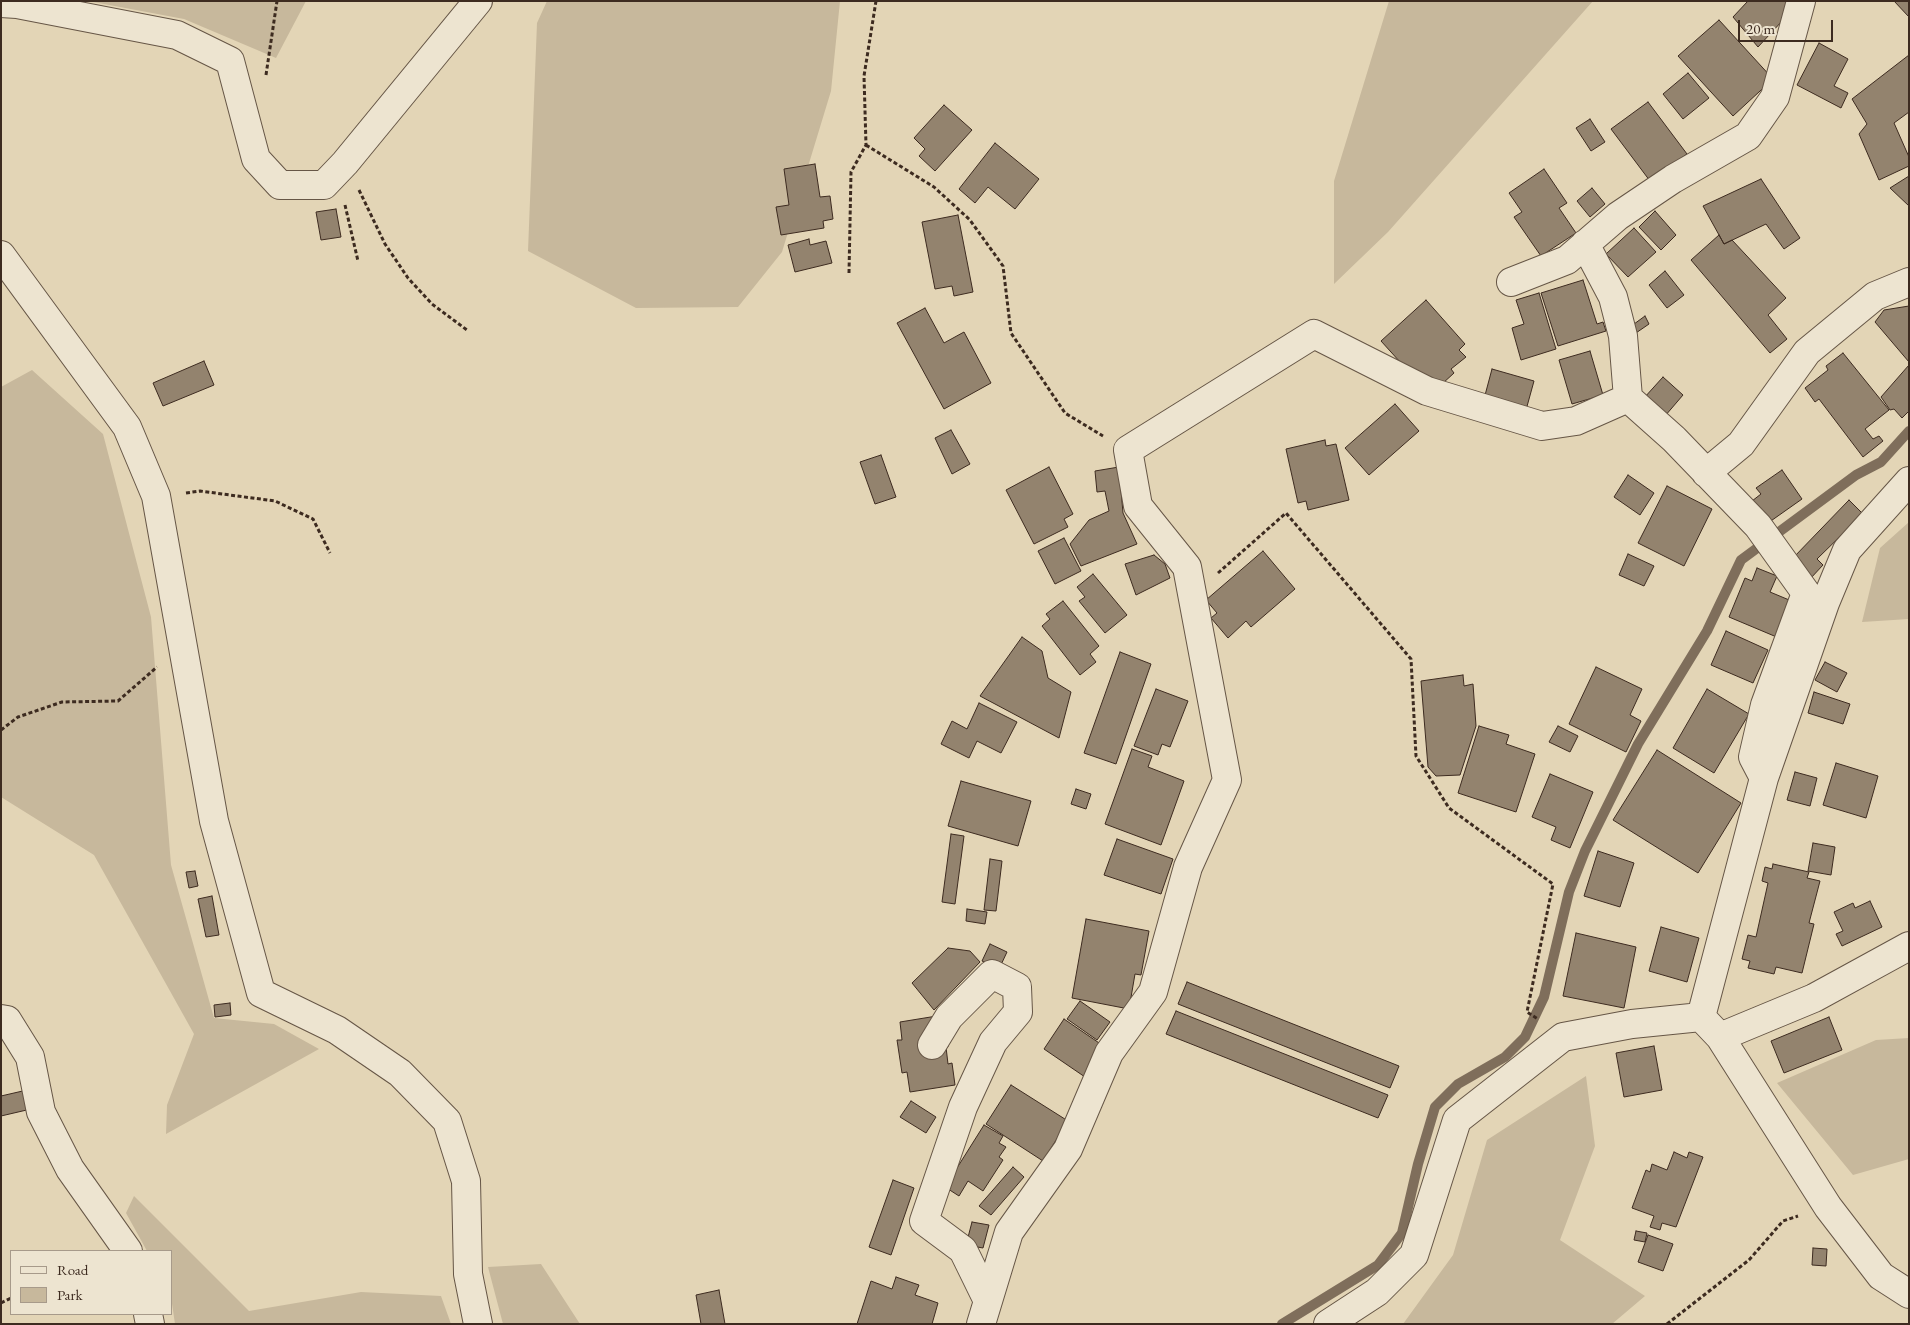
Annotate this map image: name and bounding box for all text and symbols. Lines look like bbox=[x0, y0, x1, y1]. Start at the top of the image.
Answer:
scale bar bbox=[1740, 10, 1835, 42]
text: 20 m bbox=[1746, 19, 1775, 38]
legend bbox=[10, 1250, 172, 1315]
text: Road bbox=[57, 1260, 88, 1279]
text: Park bbox=[57, 1285, 83, 1304]

